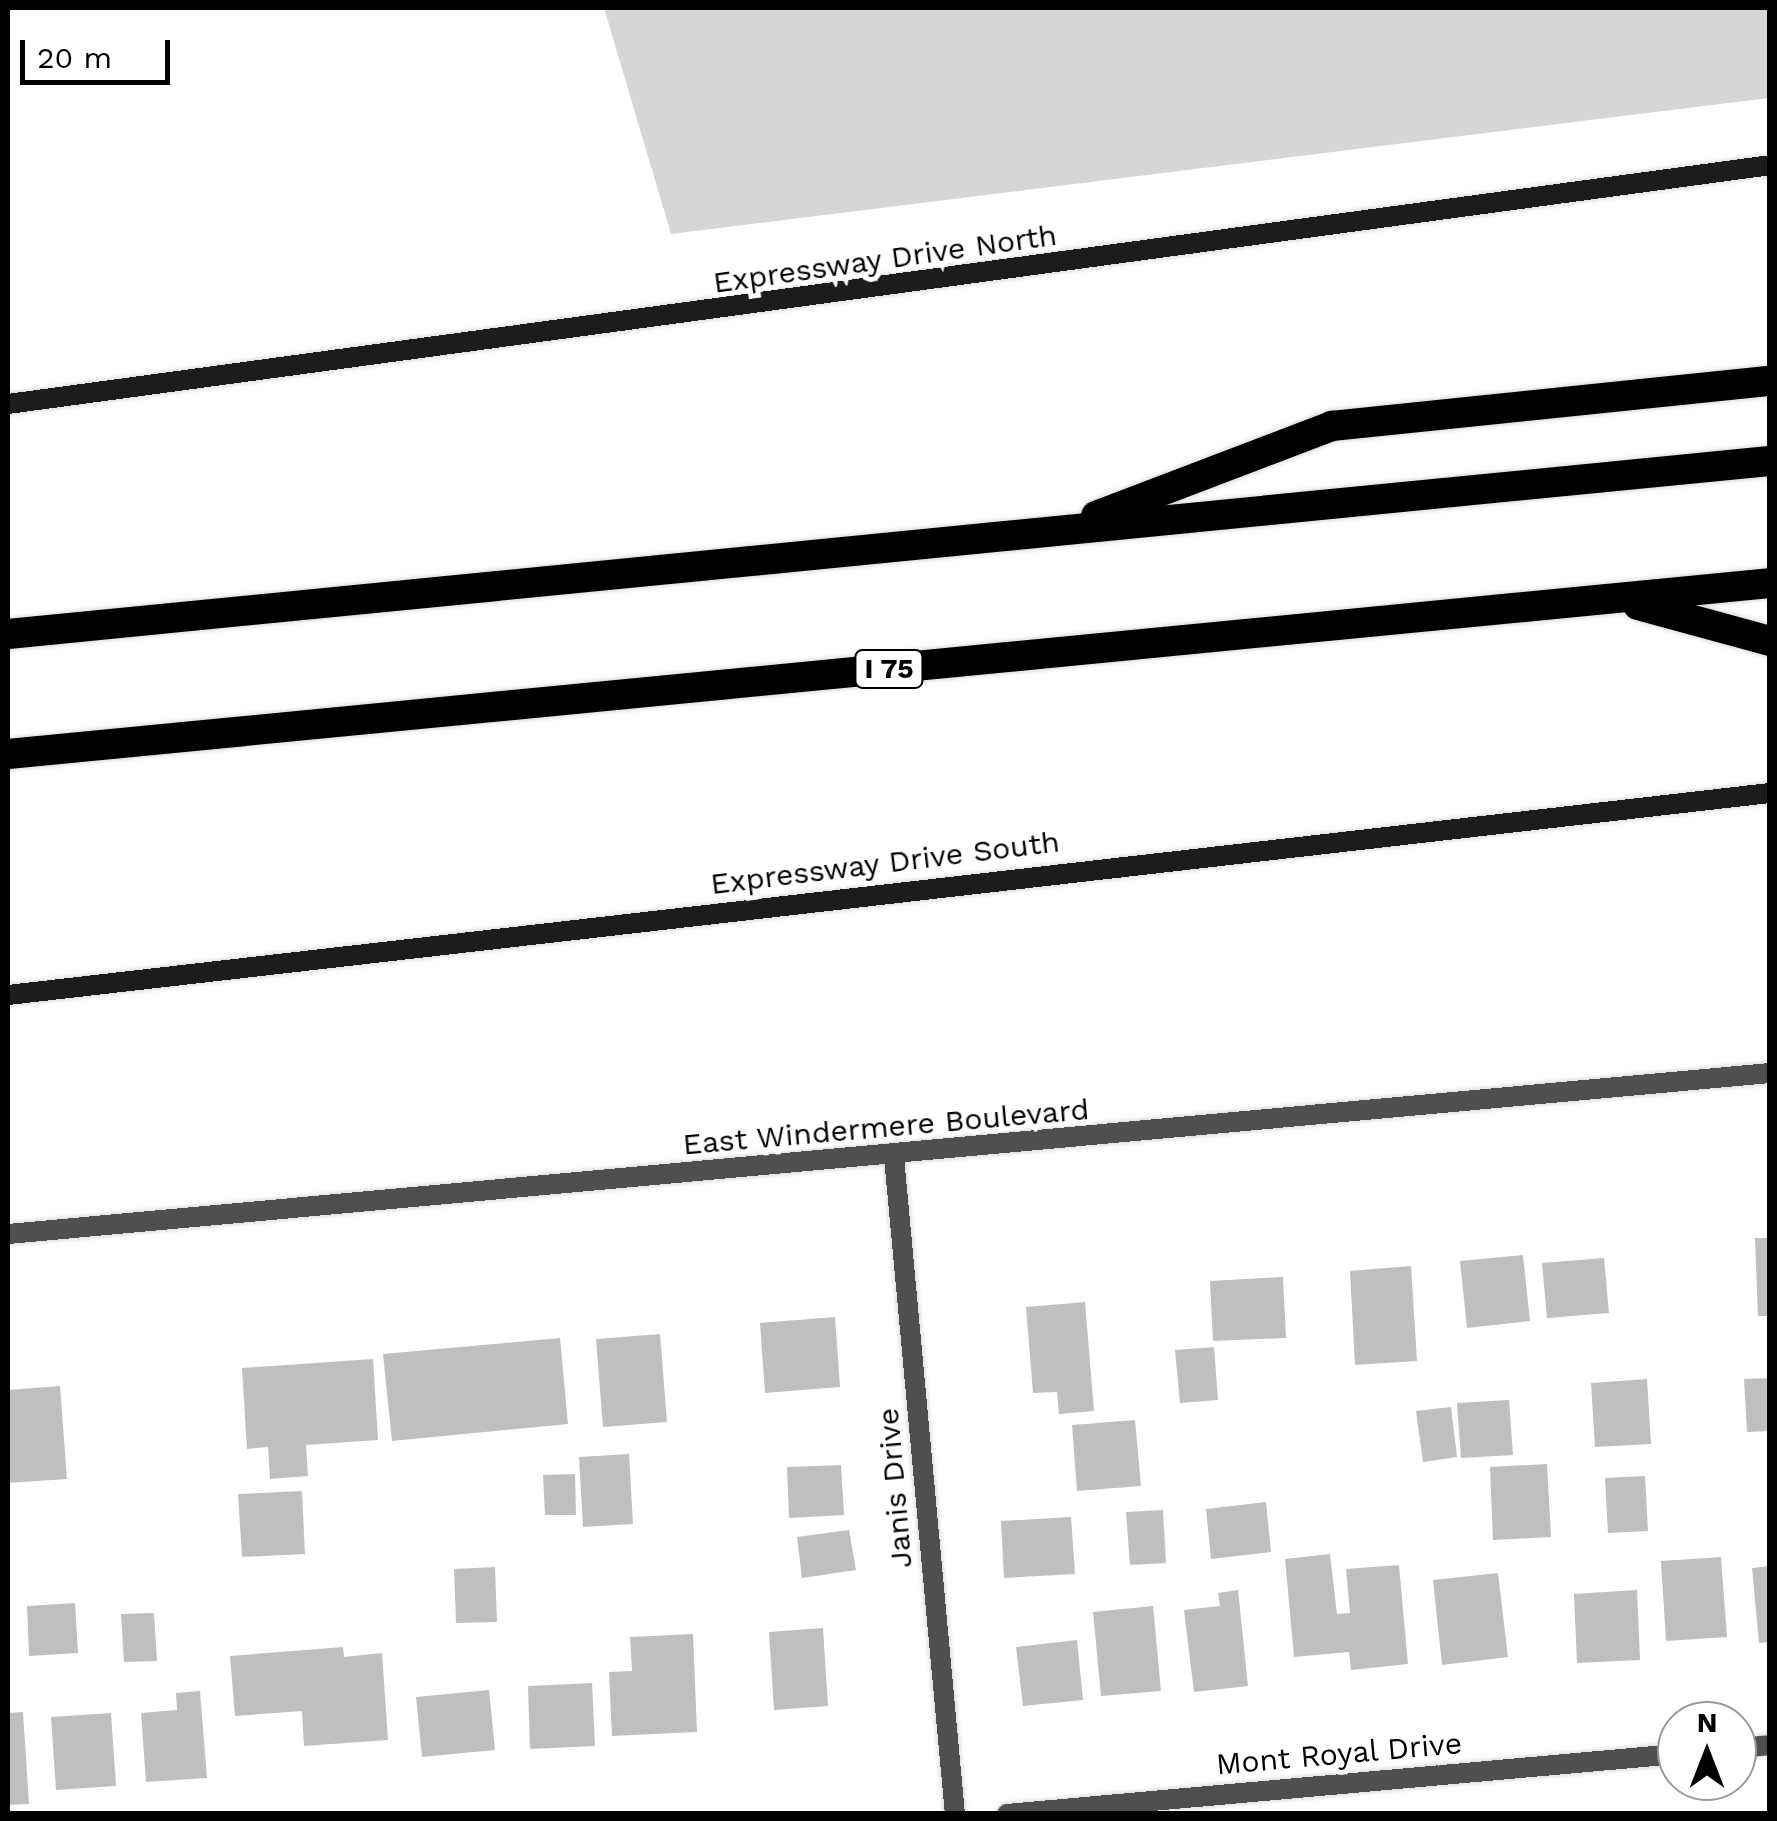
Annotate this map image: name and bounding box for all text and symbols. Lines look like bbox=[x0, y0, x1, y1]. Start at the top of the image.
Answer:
scale bar bbox=[25, 20, 175, 82]
text: 20 m bbox=[37, 40, 112, 75]
street label: Expressway Drive North bbox=[710, 217, 1060, 301]
road number: I 75 bbox=[854, 646, 924, 692]
street label: Expressway Drive South bbox=[708, 824, 1062, 902]
street label: East Windermere Boulevard bbox=[681, 1091, 1091, 1163]
street label: Janis Drive bbox=[870, 1406, 920, 1570]
north arrow bbox=[1657, 1701, 1757, 1801]
text: N bbox=[1697, 1706, 1717, 1739]
street label: Mont Royal Drive bbox=[1214, 1725, 1464, 1783]

